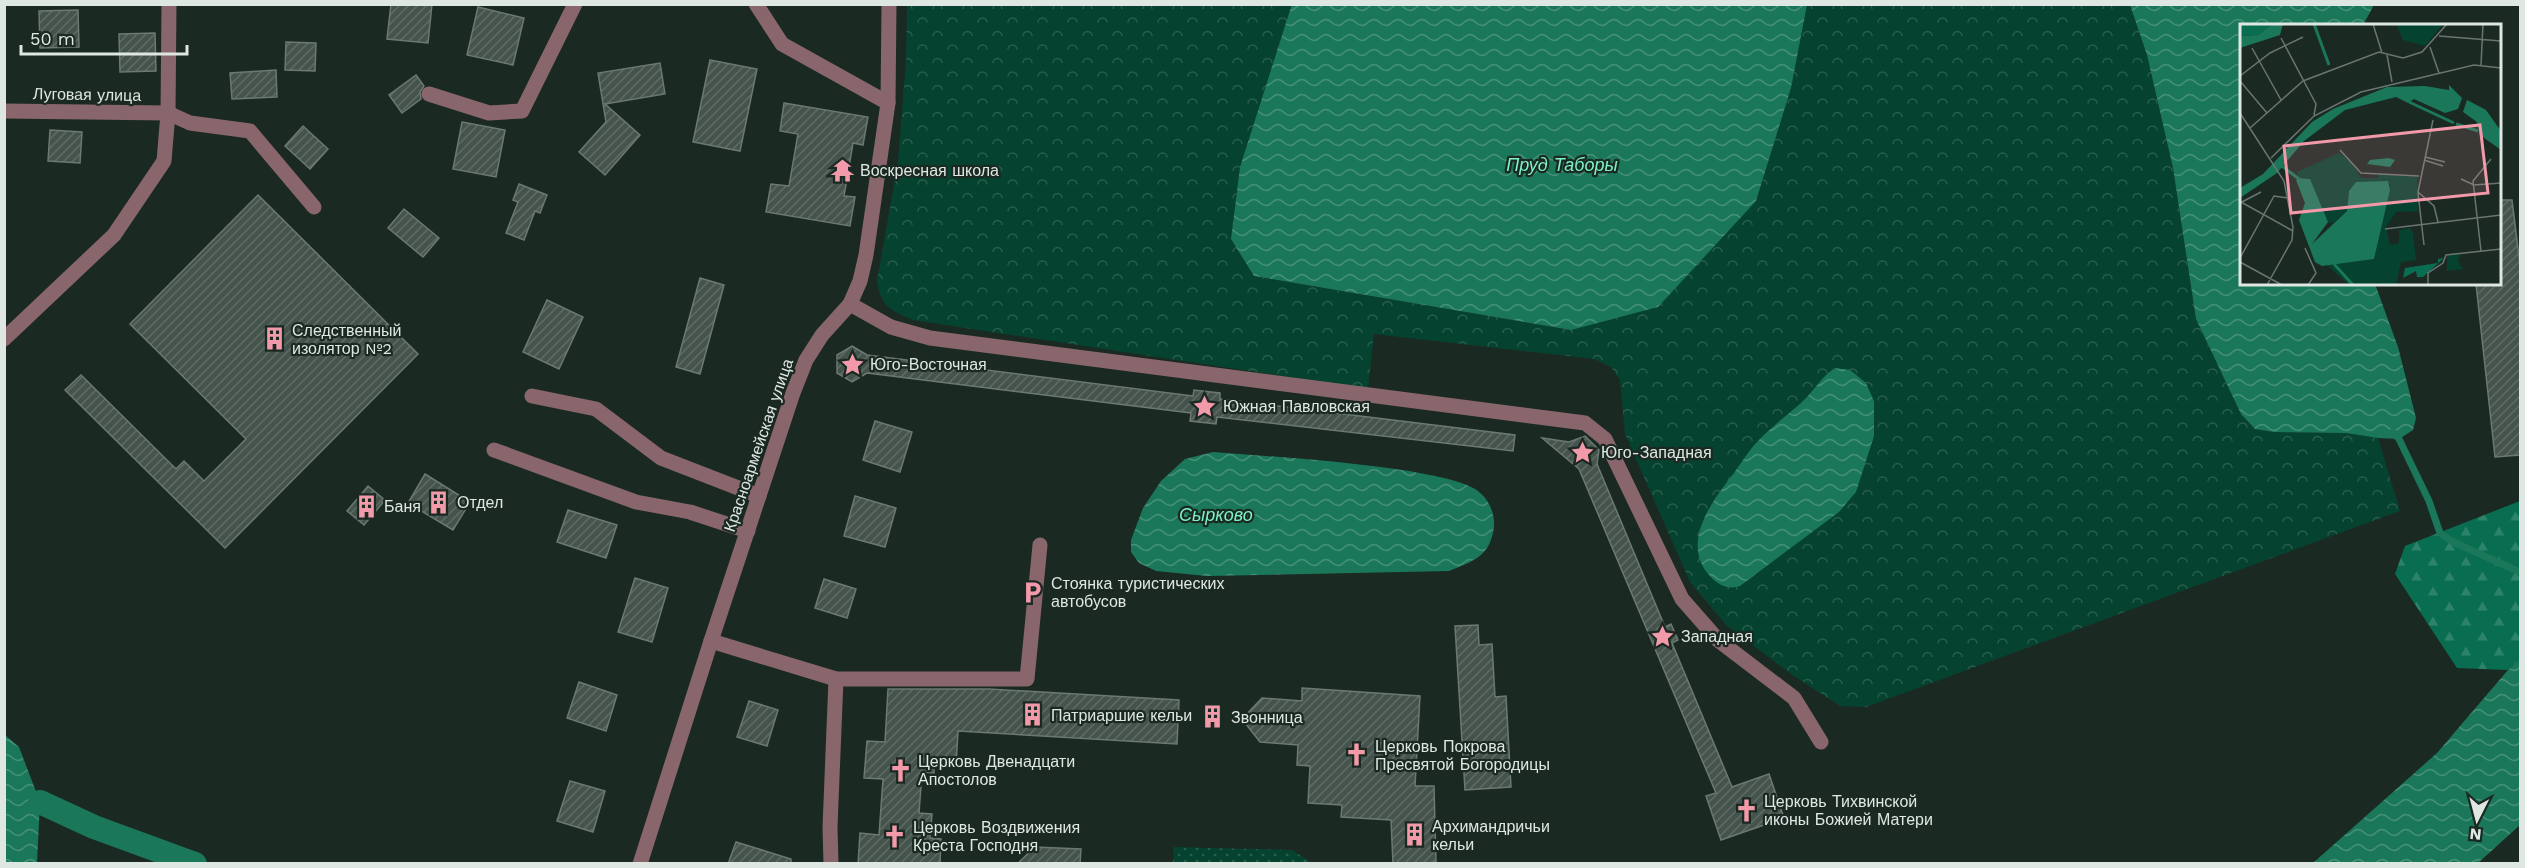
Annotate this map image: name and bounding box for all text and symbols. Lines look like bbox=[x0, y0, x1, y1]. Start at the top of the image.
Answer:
scale bar bbox=[21, 18, 188, 56]
inset map bbox=[2240, 24, 2501, 285]
text: 50 m bbox=[30, 28, 75, 49]
street label: Луговая улица bbox=[33, 84, 141, 105]
water label: Пруд Таборы bbox=[1506, 154, 1618, 175]
temple icon: Воскресная школа bbox=[829, 157, 855, 183]
place label: Воскресная школа bbox=[860, 161, 999, 180]
place label: Следственный изолятор №2 bbox=[292, 321, 401, 358]
building icon: Следственный изолятор №2 bbox=[261, 326, 287, 352]
place icon: Юго-Восточная bbox=[839, 351, 865, 377]
place label: Юго-Восточная bbox=[870, 355, 987, 374]
street label: Красноармейская улица bbox=[720, 356, 797, 534]
place icon: Южная Павловская bbox=[1192, 393, 1218, 419]
place label: Южная Павловская bbox=[1223, 397, 1370, 416]
place icon: Юго-Западная bbox=[1570, 439, 1596, 465]
place label: Юго-Западная bbox=[1601, 443, 1712, 462]
building icon: Отдел bbox=[426, 489, 452, 515]
building icon: Баня bbox=[353, 493, 379, 519]
place label: Отдел bbox=[457, 493, 503, 512]
place label: Баня bbox=[384, 497, 421, 516]
water label: Сырково bbox=[1179, 504, 1253, 525]
place label: Стоянка туристических автобусов bbox=[1051, 574, 1224, 611]
parking icon: Стоянка туристических автобусов bbox=[1020, 579, 1046, 605]
place icon: Западная bbox=[1650, 623, 1676, 649]
place label: Западная bbox=[1681, 627, 1753, 646]
building icon: Патриаршие кельи bbox=[1020, 702, 1046, 728]
building icon: Звонница bbox=[1200, 704, 1226, 730]
place label: Патриаршие кельи bbox=[1051, 706, 1192, 725]
place label: Звонница bbox=[1231, 708, 1303, 727]
place label: Церковь Покрова Пресвятой Богородицы bbox=[1375, 737, 1550, 774]
church icon: Церковь Покрова Пресвятой Богородицы bbox=[1344, 742, 1370, 768]
place label: Церковь Двенадцати Апостолов bbox=[918, 752, 1075, 789]
church icon: Церковь Двенадцати Апостолов bbox=[887, 757, 913, 783]
north arrow bbox=[2447, 790, 2507, 850]
place label: Церковь Тихвинской иконы Божией Матери bbox=[1764, 792, 1933, 829]
church icon: Церковь Тихвинской иконы Божией Матери bbox=[1733, 797, 1759, 823]
place label: Архимандричьи кельи bbox=[1432, 817, 1550, 854]
place label: Церковь Воздвижения Креста Господня bbox=[913, 818, 1080, 855]
building icon: Архимандричьи кельи bbox=[1401, 822, 1427, 848]
church icon: Церковь Воздвижения Креста Господня bbox=[882, 823, 908, 849]
text: N bbox=[2469, 824, 2482, 844]

